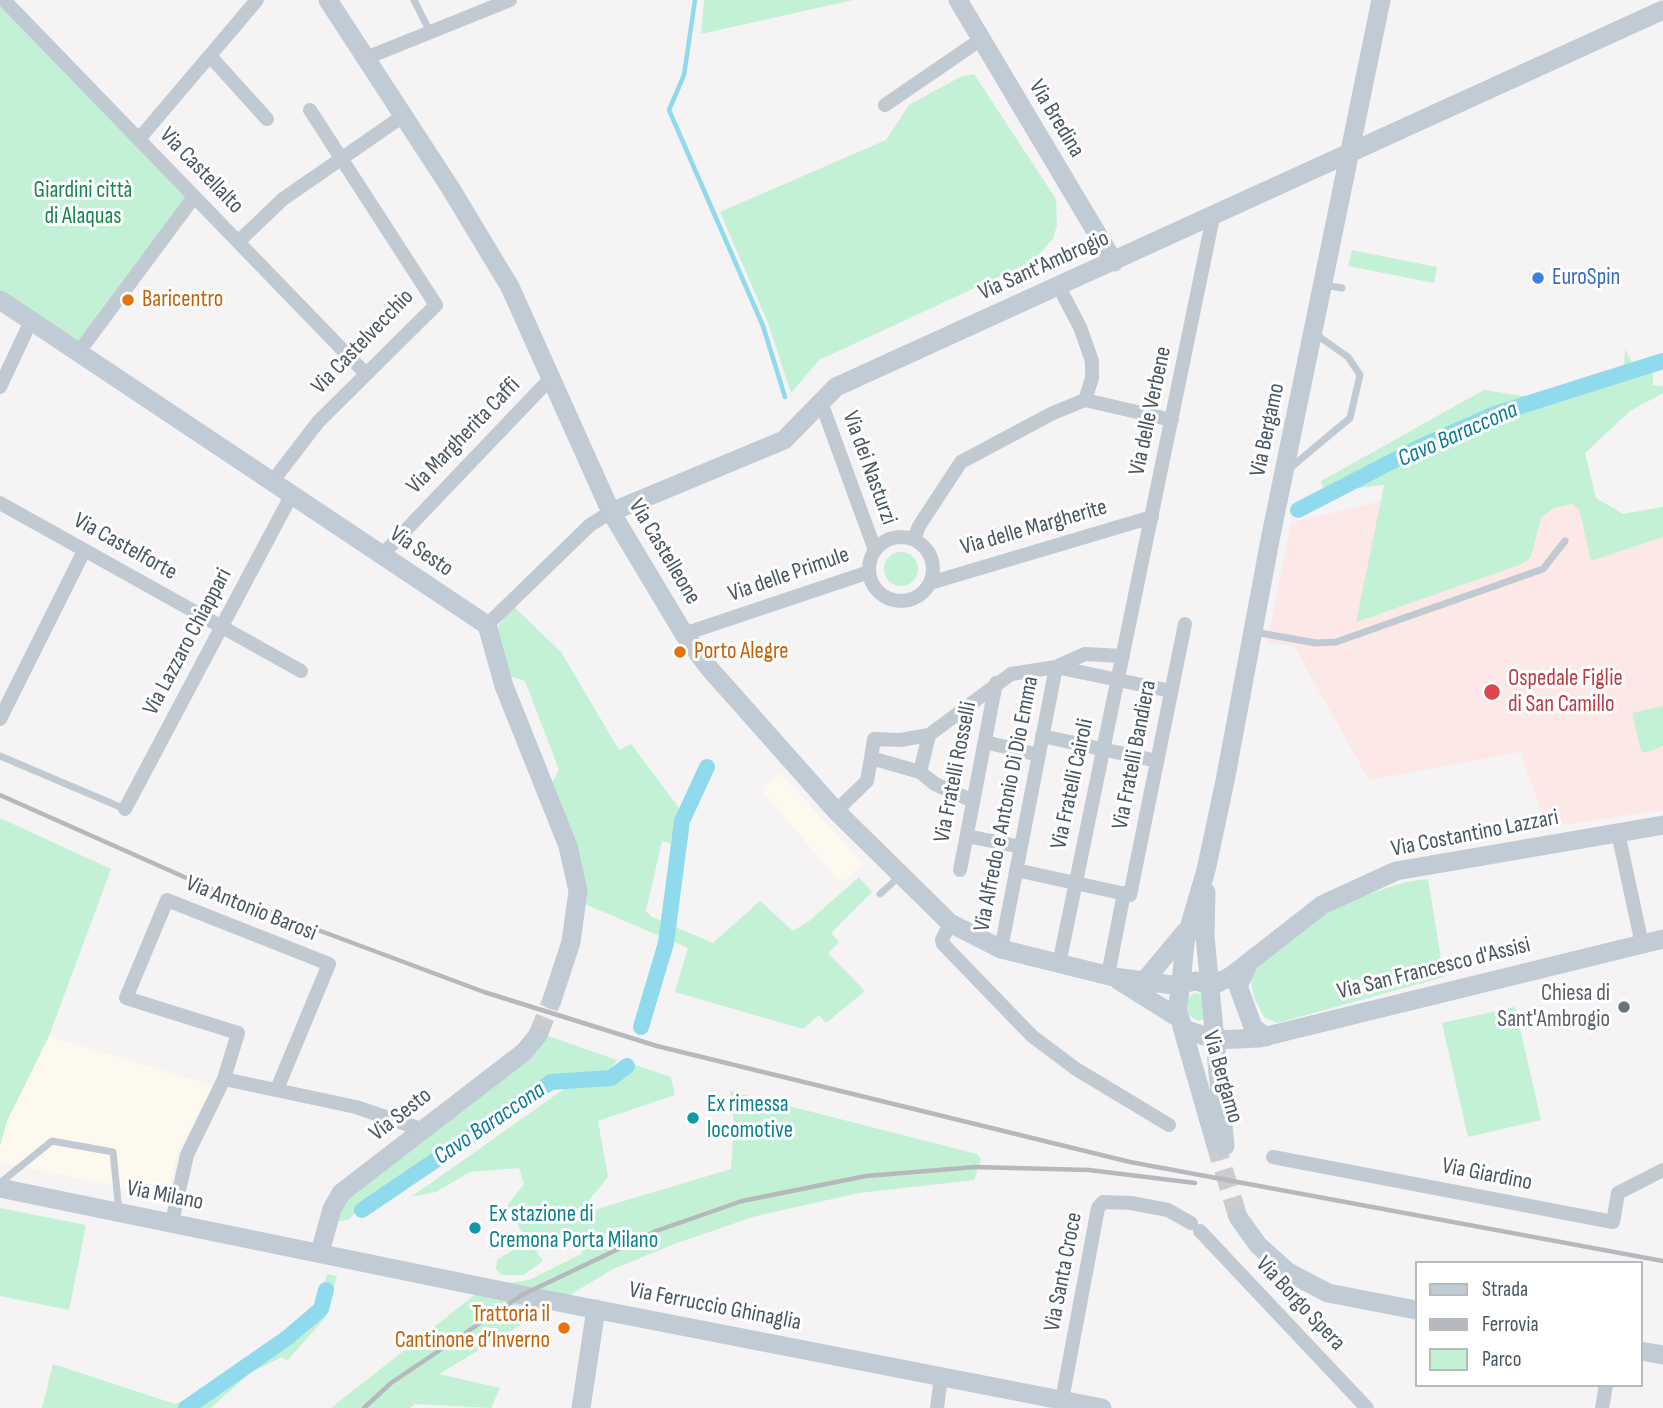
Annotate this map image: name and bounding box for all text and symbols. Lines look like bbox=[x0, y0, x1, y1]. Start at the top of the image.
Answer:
street label: Via Bredina bbox=[1022, 75, 1090, 163]
street label: Via Castellalto bbox=[153, 122, 249, 220]
park label: Giardini città di Alaquas bbox=[34, 177, 132, 231]
street label: Via Sant'Ambrogio bbox=[975, 225, 1113, 307]
place label: EuroSpin bbox=[1552, 264, 1620, 292]
marker: EuroSpin bbox=[1530, 270, 1546, 286]
street label: Via Castelvecchio bbox=[306, 284, 420, 400]
place label: Baricentro bbox=[142, 286, 223, 314]
marker: Baricentro bbox=[120, 292, 136, 308]
street label: Via delle Verbene bbox=[1124, 344, 1178, 478]
street label: Via Margherita Caffi bbox=[402, 372, 526, 500]
street label: Via Bergamo bbox=[1245, 381, 1291, 479]
water label: Cavo Baraccona bbox=[1394, 396, 1522, 474]
street label: Via dei Nasturzi bbox=[836, 408, 902, 528]
street label: Via delle Margherite bbox=[958, 494, 1110, 562]
street label: Via Castelleone bbox=[622, 495, 706, 609]
street label: Via Castelforte bbox=[68, 507, 182, 587]
street label: Via Sesto bbox=[384, 521, 458, 583]
street label: Via delle Primule bbox=[725, 541, 853, 609]
street label: Via Lazzaro Chiappari bbox=[138, 564, 238, 720]
place label: Porto Alegre bbox=[694, 638, 788, 666]
marker: Porto Alegre bbox=[672, 644, 688, 660]
place label: Ospedale Figlie di San Camillo bbox=[1508, 665, 1623, 719]
street label: Via Alfredo e Antonio Di Dio Emma bbox=[969, 674, 1045, 934]
street label: Via Fratelli Bandiera bbox=[1107, 678, 1163, 832]
marker: Ospedale Figlie di San Camillo bbox=[1482, 682, 1502, 702]
street label: Via Fratelli Rosselli bbox=[929, 699, 983, 845]
street label: Via Fratelli Cairoli bbox=[1046, 716, 1100, 852]
street label: Via Costantino Lazzari bbox=[1389, 804, 1561, 864]
street label: Via Antonio Barosi bbox=[182, 870, 320, 948]
street label: Via San Francesco d'Assisi bbox=[1335, 932, 1533, 1006]
place label: Chiesa di Sant'Ambrogio bbox=[1497, 980, 1610, 1034]
marker: Chiesa di Sant'Ambrogio bbox=[1616, 999, 1632, 1015]
street label: Via Bergamo bbox=[1196, 1028, 1248, 1126]
water label: Cavo Baraccona bbox=[429, 1076, 551, 1172]
street label: Via Sesto bbox=[365, 1082, 437, 1148]
place label: Ex rimessa locomotive bbox=[707, 1091, 793, 1145]
marker: Ex rimessa locomotive bbox=[685, 1110, 701, 1126]
street label: Via Giardino bbox=[1440, 1153, 1534, 1197]
street label: Via Milano bbox=[124, 1175, 206, 1217]
place label: Ex stazione di Cremona Porta Milano bbox=[489, 1201, 658, 1255]
street label: Via Santa Croce bbox=[1039, 1210, 1089, 1334]
marker: Ex stazione di Cremona Porta Milano bbox=[467, 1220, 483, 1236]
street label: Via Borgo Spera bbox=[1249, 1251, 1351, 1357]
legend bbox=[1414, 1261, 1642, 1387]
street label: Via Ferruccio Ghinaglia bbox=[627, 1277, 803, 1337]
text: Strada bbox=[1482, 1277, 1528, 1302]
place label: Trattoria il Cantinone d’Inverno bbox=[395, 1301, 550, 1355]
text: Ferrovia bbox=[1482, 1312, 1539, 1337]
marker: Trattoria il Cantinone d’Inverno bbox=[556, 1320, 572, 1336]
text: Parco bbox=[1482, 1347, 1521, 1372]

